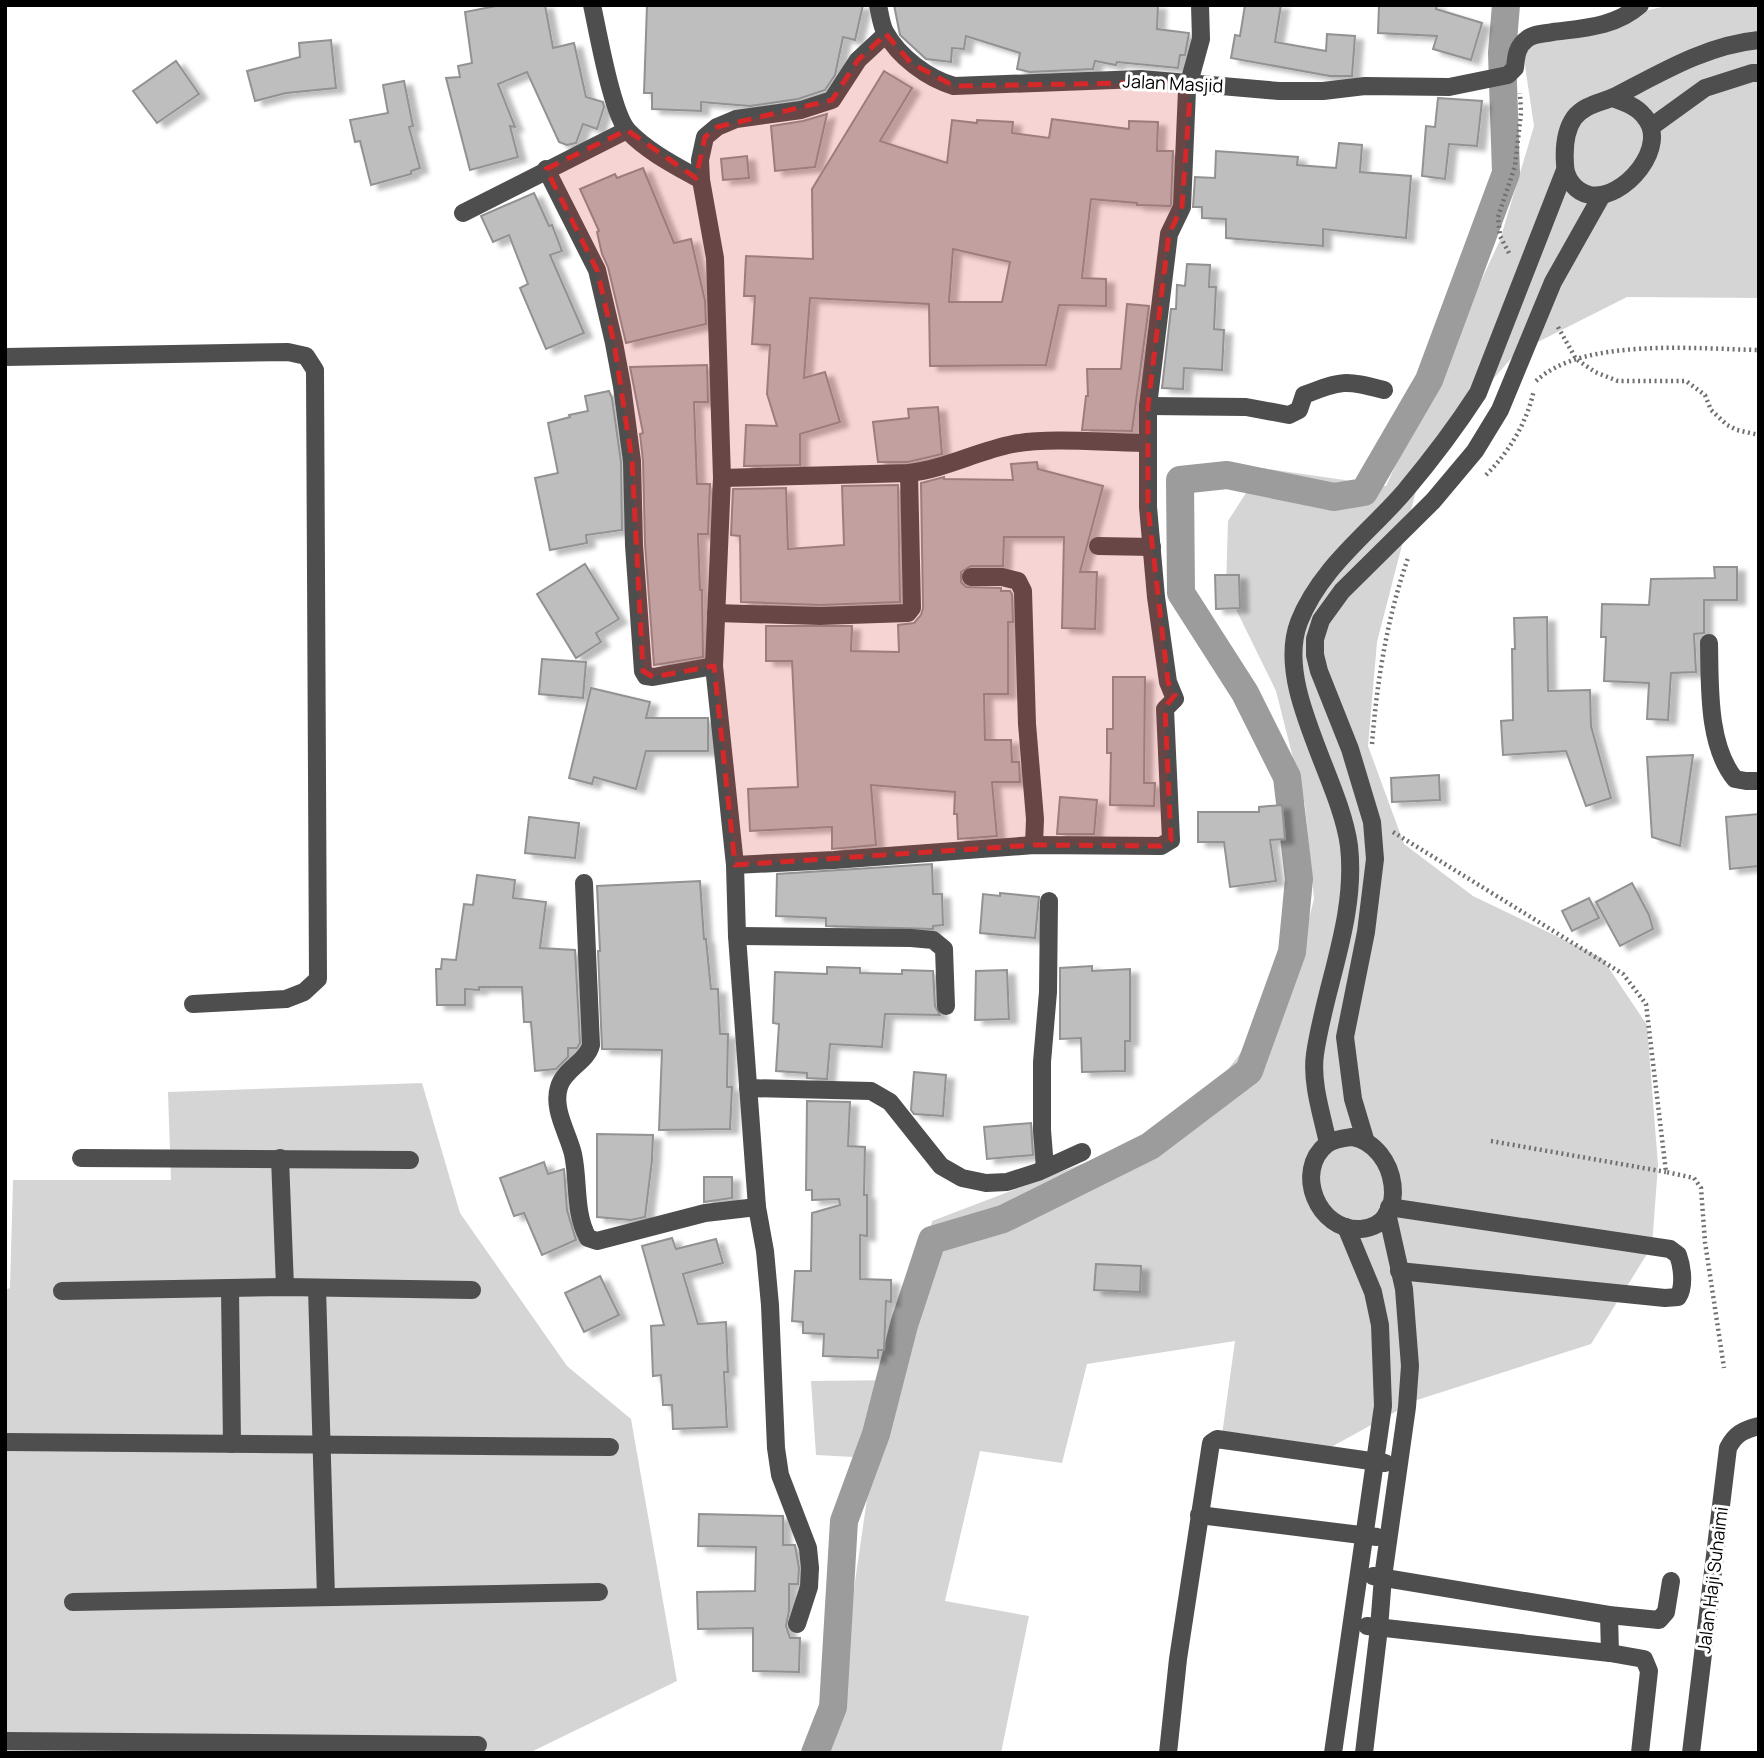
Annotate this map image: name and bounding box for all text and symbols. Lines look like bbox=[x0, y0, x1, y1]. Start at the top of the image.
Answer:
street label: Jalan Masjid bbox=[1122, 68, 1224, 98]
street label: Jalan Haji Suhaimi bbox=[1691, 1505, 1733, 1655]

